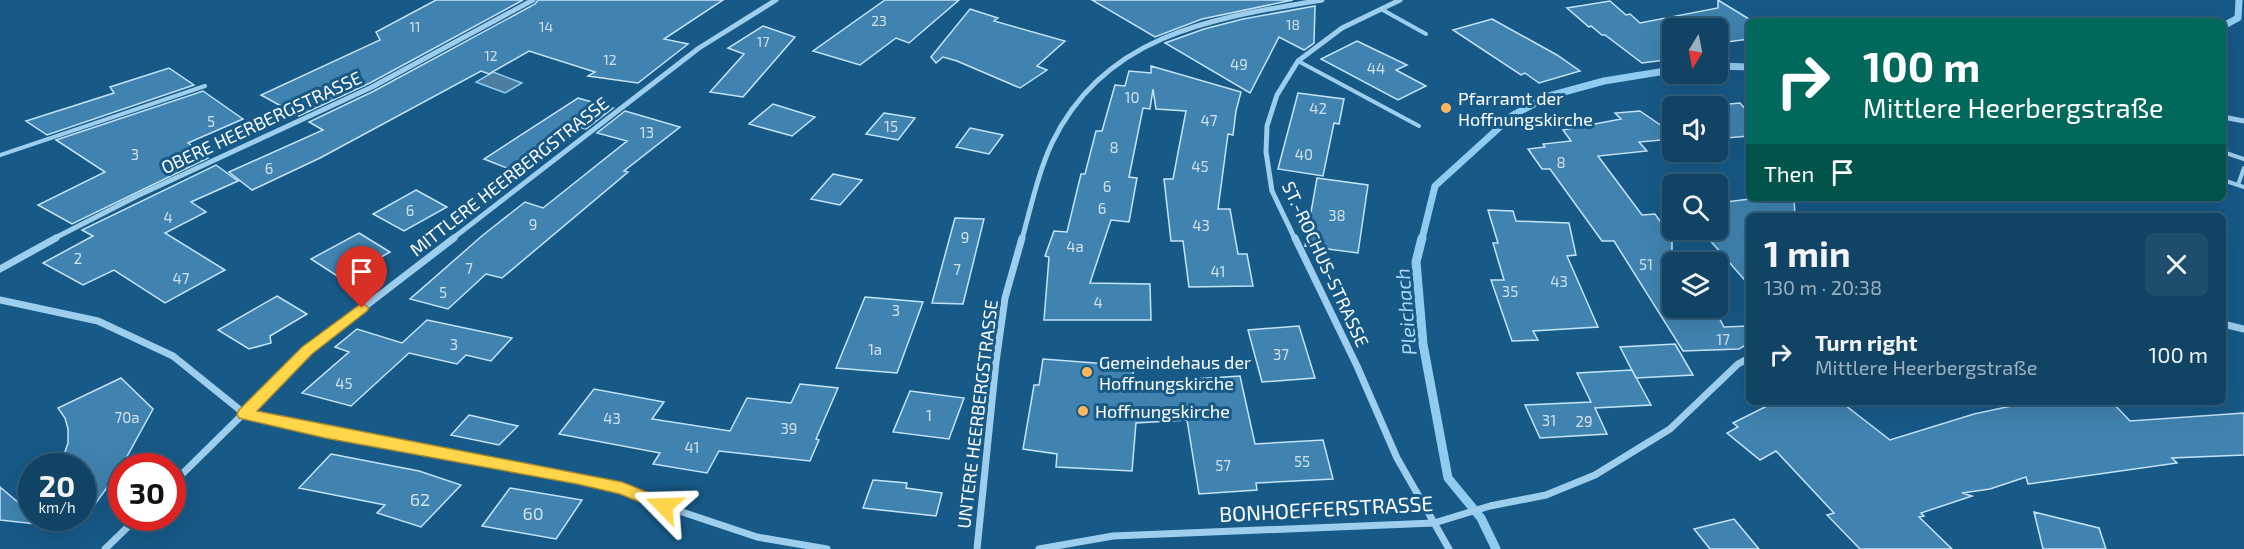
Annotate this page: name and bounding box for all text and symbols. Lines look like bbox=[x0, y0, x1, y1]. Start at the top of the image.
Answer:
house number: 23 bbox=[871, 12, 887, 29]
house number: 18 bbox=[1286, 16, 1300, 33]
house number: 11 bbox=[409, 18, 421, 35]
house number: 14 bbox=[539, 18, 553, 35]
north arrow bbox=[1662, 18, 1728, 84]
map controls bbox=[1662, 18, 1728, 318]
house number: 17 bbox=[757, 33, 769, 50]
text: 100 m bbox=[1863, 40, 1980, 90]
icon: right bbox=[1764, 42, 1842, 120]
house number: 12 bbox=[484, 47, 498, 64]
house number: 12 bbox=[603, 51, 617, 68]
house number: 49 bbox=[1230, 55, 1248, 73]
house number: 44 bbox=[1367, 59, 1385, 77]
street label: OBERE HEERBERGSTRASSE bbox=[157, 66, 365, 178]
place label: Pfarramt der Hoffnungskirche bbox=[1458, 87, 1593, 130]
house number: 10 bbox=[1124, 88, 1140, 106]
text: Mittlere Heerbergstraße bbox=[1863, 91, 2163, 123]
street label: MITTLERE HEERBERGSTRASSE bbox=[405, 92, 613, 260]
button: sound bbox=[1662, 96, 1728, 162]
house number: 42 bbox=[1309, 99, 1327, 117]
marker: Pfarramt der Hoffnungskirche bbox=[1439, 101, 1453, 115]
house number: 47 bbox=[1201, 111, 1218, 129]
house number: 5 bbox=[207, 112, 215, 130]
house number: 15 bbox=[884, 117, 898, 135]
house number: 13 bbox=[640, 123, 654, 141]
house number: 8 bbox=[1109, 138, 1119, 156]
house number: 3 bbox=[131, 145, 139, 163]
house number: 40 bbox=[1295, 145, 1313, 163]
house number: 8 bbox=[1556, 153, 1566, 171]
icon: arrive bbox=[1826, 156, 1859, 189]
house number: 45 bbox=[1191, 157, 1209, 175]
house number: 6 bbox=[265, 159, 273, 177]
text: Then bbox=[1764, 160, 1814, 186]
button: search bbox=[1662, 174, 1728, 240]
house number: 6 bbox=[1103, 177, 1111, 195]
street label: ST.-ROCHUS-STRASSE bbox=[1278, 178, 1374, 350]
house number: 6 bbox=[1098, 199, 1106, 217]
house number: 6 bbox=[406, 201, 414, 219]
house number: 38 bbox=[1328, 206, 1346, 224]
house number: 4 bbox=[163, 208, 173, 226]
house number: 9 bbox=[529, 215, 537, 233]
house number: 43 bbox=[1192, 216, 1210, 234]
house number: 9 bbox=[961, 228, 969, 246]
text: 1 min bbox=[1764, 231, 1851, 274]
button: close bbox=[2145, 233, 2208, 296]
house number: 4a bbox=[1066, 237, 1084, 255]
pin bbox=[336, 246, 387, 308]
house number: 2 bbox=[74, 249, 82, 267]
button: layers bbox=[1662, 252, 1728, 318]
icon: arrive bbox=[345, 255, 378, 288]
house number: 51 bbox=[1639, 255, 1653, 273]
house number: 7 bbox=[465, 259, 473, 277]
house number: 7 bbox=[953, 260, 961, 278]
house number: 41 bbox=[1210, 262, 1226, 280]
water label: Pleichach bbox=[1389, 268, 1421, 356]
house number: 47 bbox=[173, 269, 190, 287]
house number: 43 bbox=[1550, 272, 1568, 290]
text: 130 m · 20:38 bbox=[1764, 275, 1882, 299]
house number: 35 bbox=[1502, 282, 1518, 300]
house number: 5 bbox=[439, 283, 447, 301]
house number: 4 bbox=[1093, 293, 1103, 311]
street label: UNTERE HEERBERGSTRASSE bbox=[952, 298, 1002, 530]
house number: 3 bbox=[892, 301, 900, 319]
text: Turn right bbox=[1815, 329, 1917, 355]
house number: 17 bbox=[1716, 330, 1730, 348]
house number: 3 bbox=[450, 335, 458, 353]
icon: right bbox=[1764, 338, 1797, 371]
house number: 1a bbox=[868, 340, 882, 358]
text: 100 m bbox=[2149, 341, 2208, 367]
house number: 37 bbox=[1273, 345, 1289, 363]
place label: Gemeindehaus der Hoffnungskirche bbox=[1099, 351, 1251, 394]
text: Mittlere Heerbergstraße bbox=[1815, 355, 2038, 379]
marker: Gemeindehaus der Hoffnungskirche bbox=[1080, 365, 1094, 379]
house number: 45 bbox=[335, 374, 353, 392]
place label: Hoffnungskirche bbox=[1095, 400, 1230, 422]
marker: Hoffnungskirche bbox=[1076, 404, 1090, 418]
house number: 1 bbox=[926, 406, 932, 424]
house number: 70a bbox=[115, 408, 139, 426]
house number: 43 bbox=[603, 409, 621, 427]
house number: 31 bbox=[1542, 411, 1556, 429]
house number: 29 bbox=[1575, 412, 1593, 430]
house number: 39 bbox=[781, 419, 797, 437]
house number: 41 bbox=[684, 438, 700, 456]
house number: 55 bbox=[1294, 452, 1310, 470]
speed limit sign: 30 bbox=[108, 453, 186, 531]
house number: 57 bbox=[1215, 456, 1231, 474]
text: 20 bbox=[39, 467, 75, 503]
position arrow bbox=[632, 474, 696, 538]
house number: 62 bbox=[410, 488, 430, 510]
street label: BONHOEFFERSTRASSE bbox=[1218, 490, 1434, 526]
text: km/h bbox=[38, 498, 76, 516]
house number: 60 bbox=[522, 502, 544, 524]

